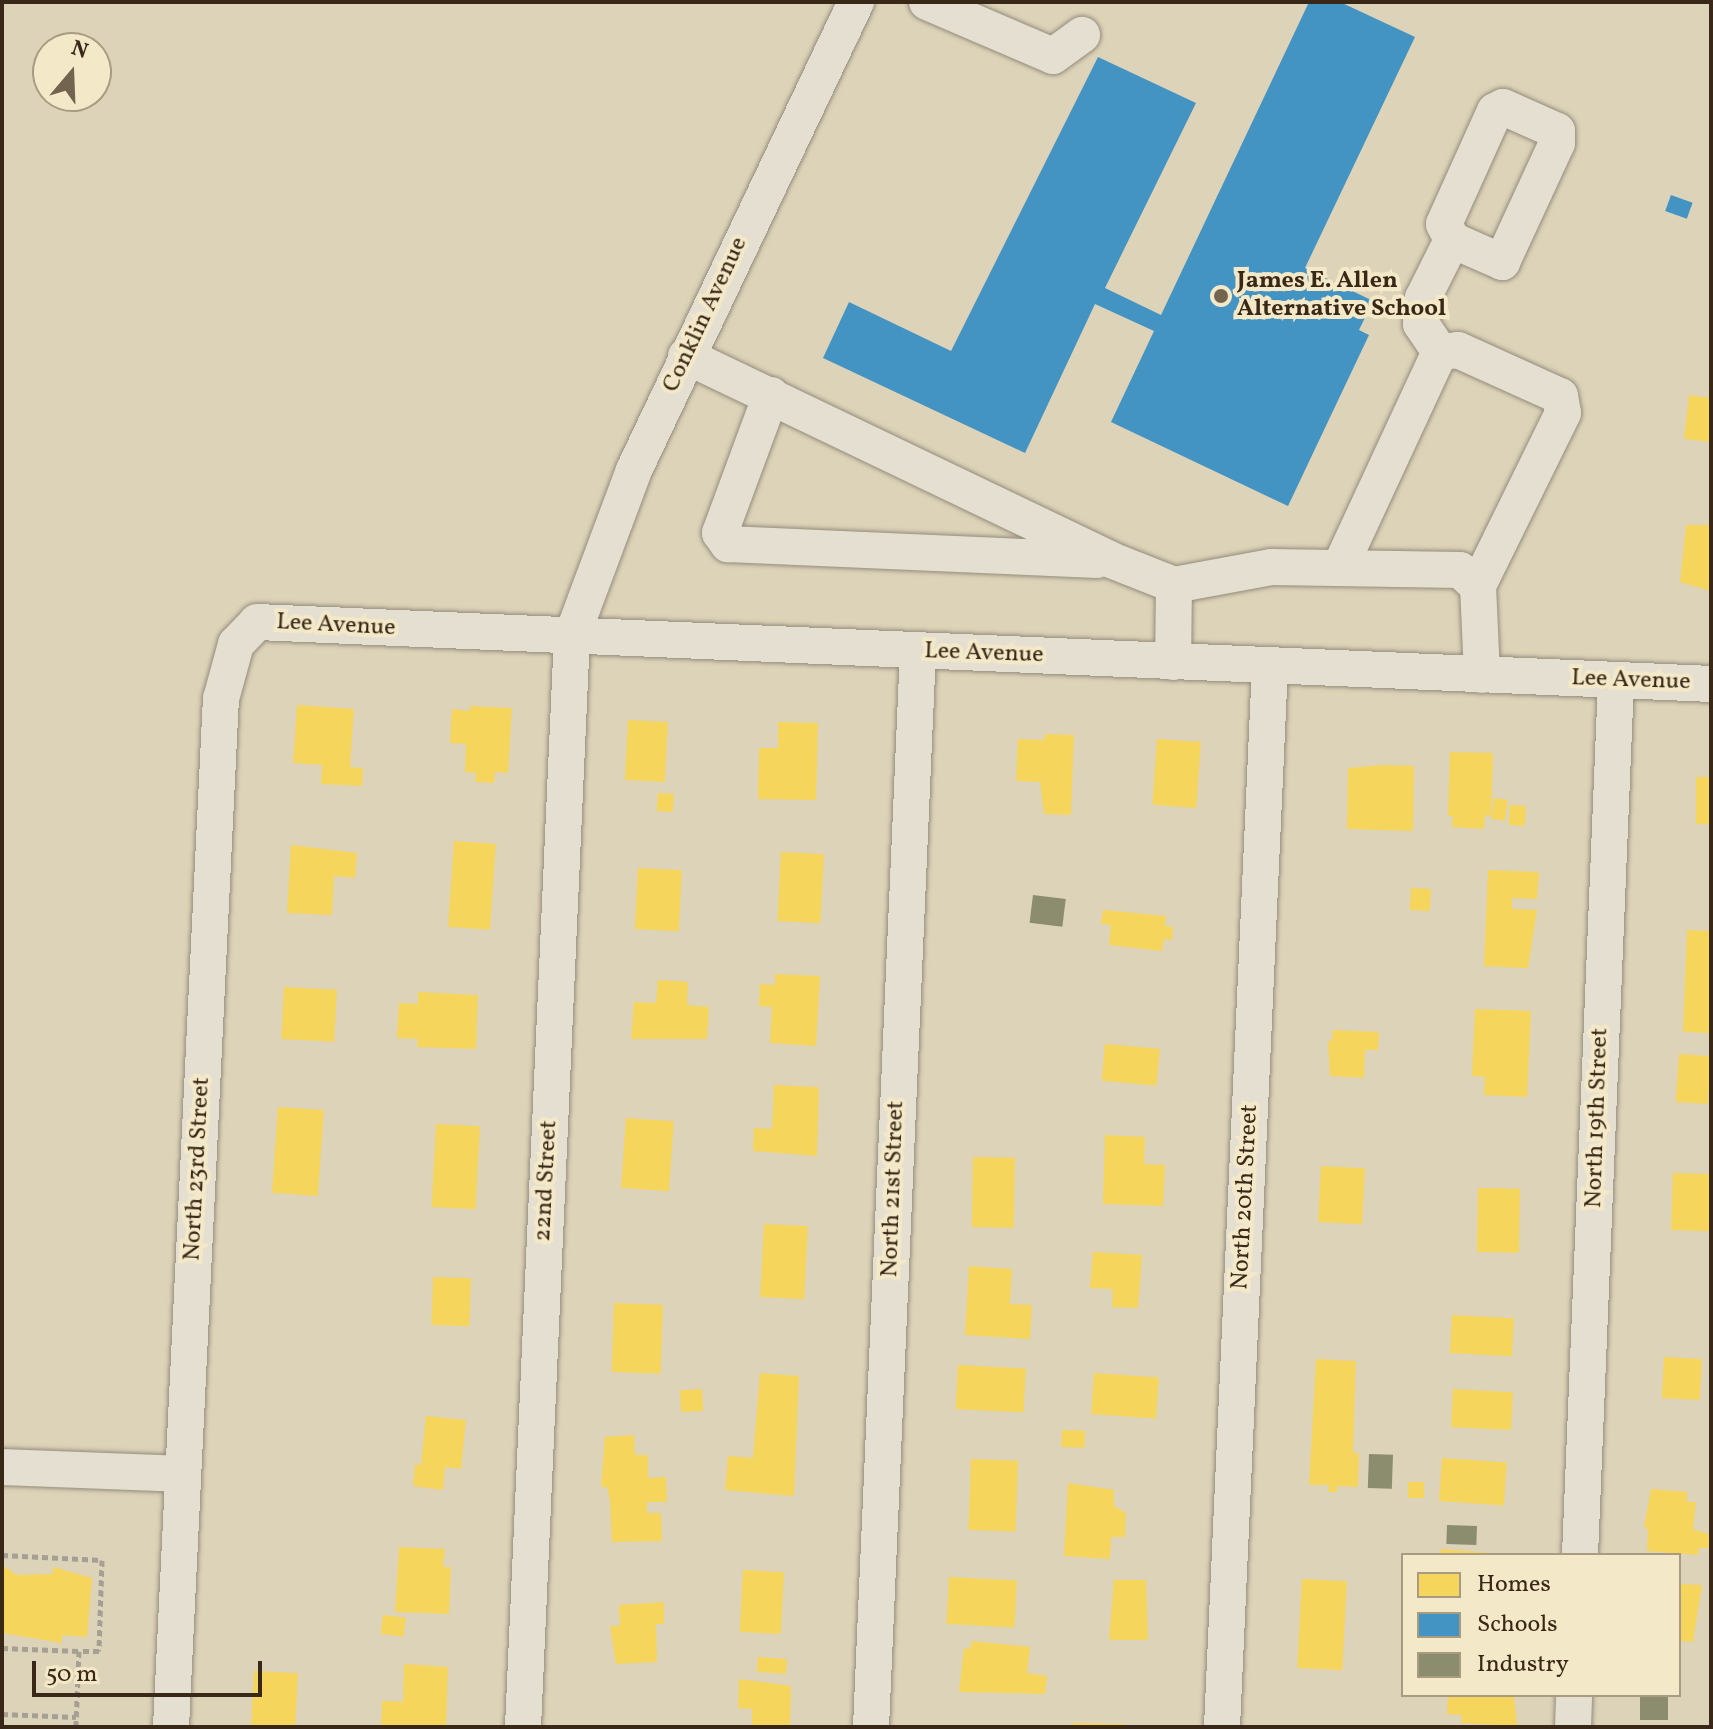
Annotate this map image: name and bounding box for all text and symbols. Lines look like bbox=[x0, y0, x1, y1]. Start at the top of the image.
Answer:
north arrow bbox=[32, 32, 112, 112]
text: N bbox=[67, 33, 92, 68]
street label: Conklin Avenue bbox=[657, 233, 755, 397]
place label: James E. Allen Alternative School bbox=[1237, 268, 1446, 324]
marker: James E. Allen Alternative School bbox=[1212, 287, 1230, 305]
street label: Lee Avenue bbox=[276, 608, 396, 644]
street label: Lee Avenue bbox=[924, 638, 1044, 670]
street label: Lee Avenue bbox=[1571, 665, 1691, 697]
street label: North 19th Street bbox=[1580, 1027, 1616, 1209]
street label: North 23rd Street bbox=[179, 1076, 217, 1262]
street label: North 21st Street bbox=[877, 1100, 911, 1278]
street label: North 20th Street bbox=[1227, 1104, 1265, 1290]
street label: 22nd Street bbox=[529, 1120, 565, 1242]
legend bbox=[1401, 1553, 1681, 1697]
text: Homes bbox=[1477, 1568, 1551, 1602]
text: Schools bbox=[1477, 1608, 1557, 1642]
scale bar bbox=[36, 1645, 266, 1695]
text: Industry bbox=[1477, 1648, 1569, 1682]
text: 50 m bbox=[46, 1658, 98, 1692]

